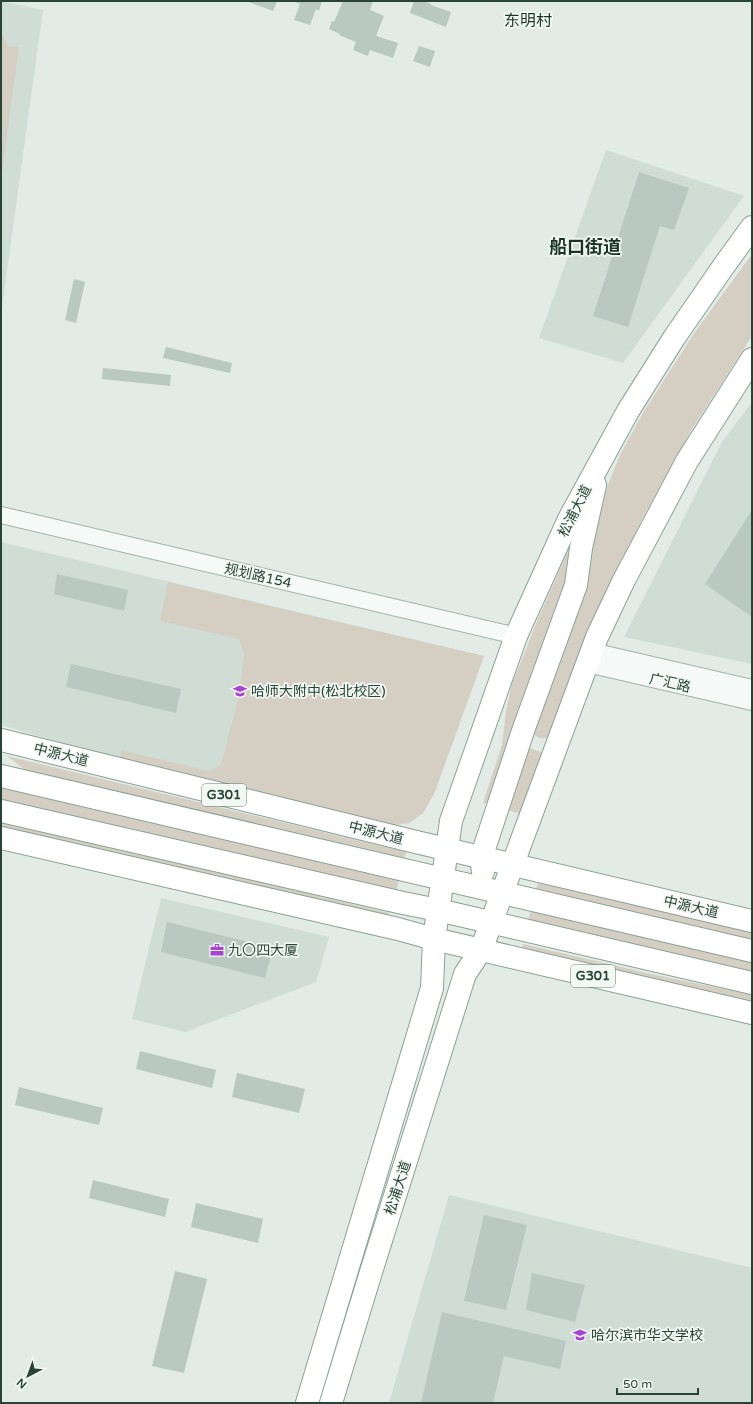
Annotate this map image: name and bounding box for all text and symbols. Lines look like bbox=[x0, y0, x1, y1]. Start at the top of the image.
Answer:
district label: 东明村 bbox=[504, 11, 552, 31]
district label: 船口街道 bbox=[549, 236, 621, 258]
street label: 松浦大道 bbox=[555, 482, 595, 540]
street label: 规划路154 bbox=[223, 560, 293, 592]
street label: 广汇路 bbox=[648, 670, 692, 696]
school or university icon: 哈师大附中(松北校区) bbox=[232, 683, 248, 699]
place label: 哈师大附中(松北校区) bbox=[251, 683, 386, 700]
street label: 中源大道 bbox=[32, 740, 90, 770]
road number: G301 bbox=[202, 784, 246, 806]
street label: 中源大道 bbox=[347, 818, 405, 848]
street label: 中源大道 bbox=[662, 892, 720, 922]
office icon: 九〇四大厦 bbox=[209, 942, 225, 958]
place label: 九〇四大厦 bbox=[228, 942, 298, 959]
road number: G301 bbox=[571, 965, 615, 987]
street label: 松浦大道 bbox=[381, 1159, 415, 1217]
school or university icon: 哈尔滨市华文学校 bbox=[572, 1327, 588, 1343]
place label: 哈尔滨市华文学校 bbox=[591, 1327, 703, 1344]
north arrow bbox=[8, 1356, 48, 1396]
scale bar bbox=[617, 1370, 698, 1396]
text: N bbox=[14, 1375, 29, 1391]
text: 50 m bbox=[623, 1377, 652, 1391]

